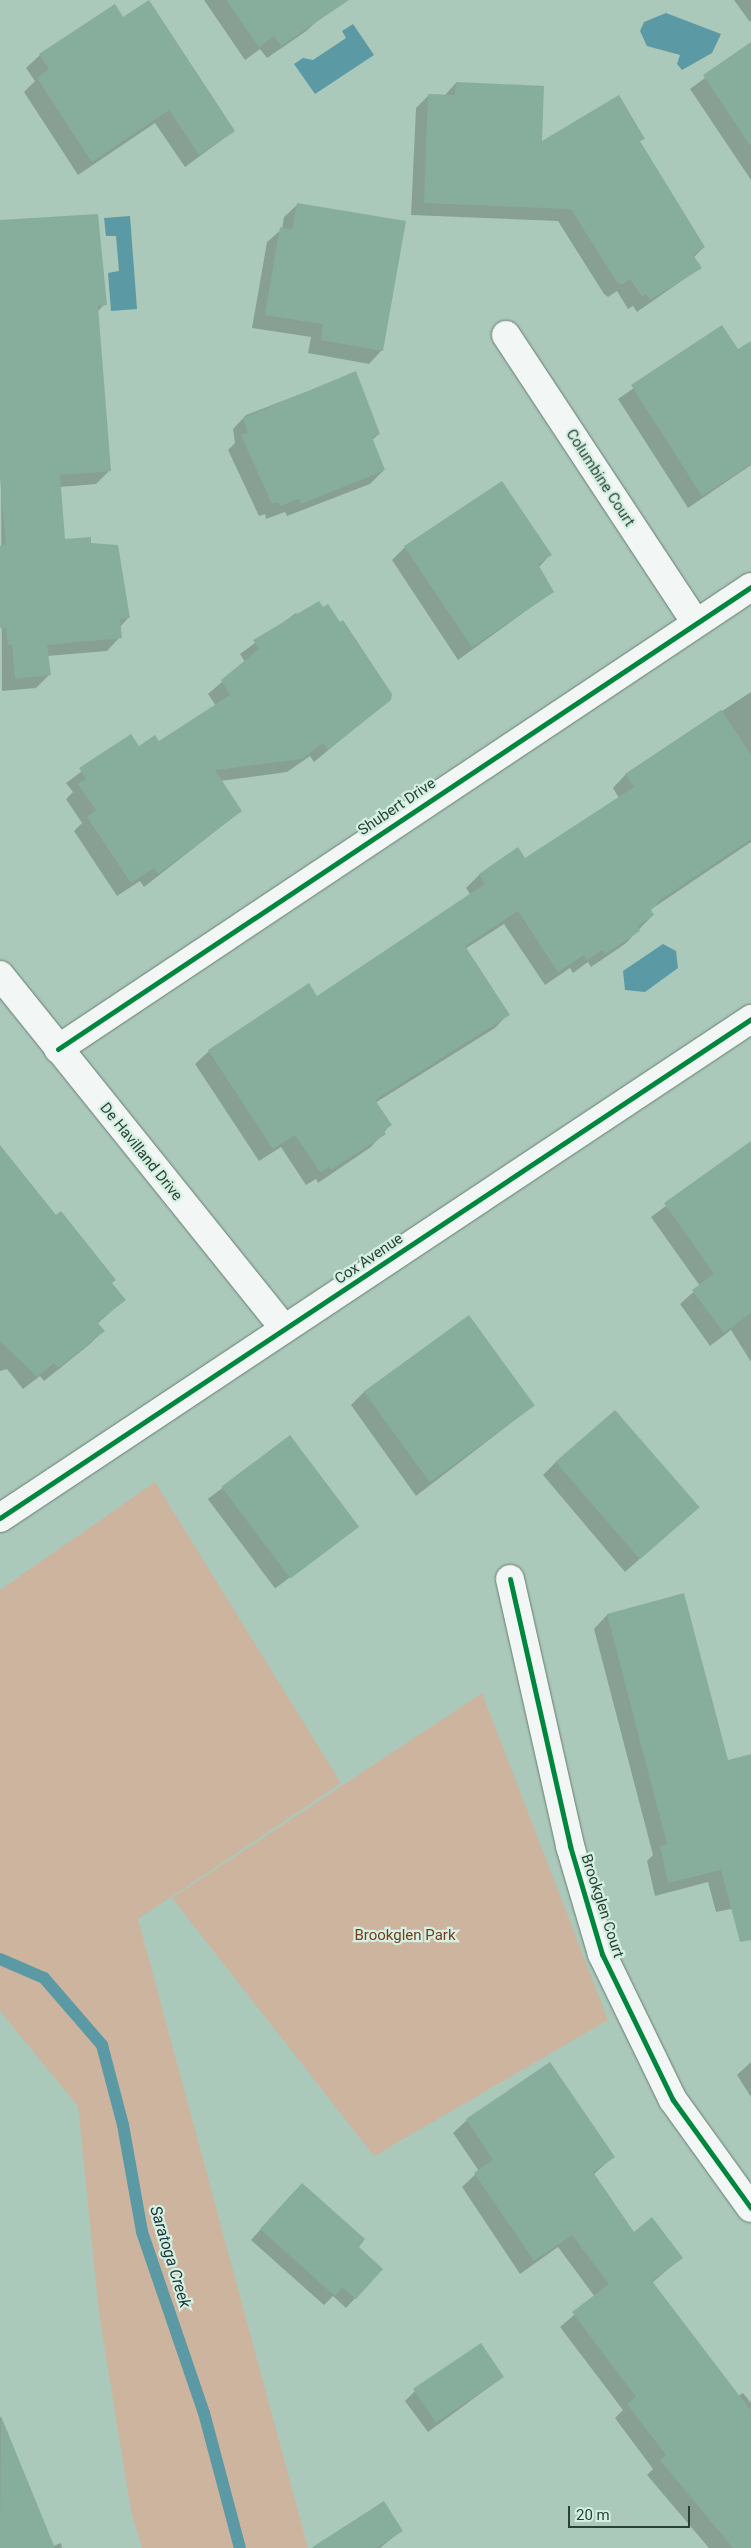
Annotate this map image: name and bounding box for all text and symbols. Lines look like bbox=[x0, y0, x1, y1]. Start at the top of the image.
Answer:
street label: Columbine Court bbox=[562, 426, 638, 530]
street label: Shubert Drive bbox=[355, 774, 439, 840]
street label: De Havilland Drive bbox=[96, 1099, 186, 1205]
street label: Cox Avenue bbox=[331, 1230, 407, 1288]
street label: Brookglen Court bbox=[577, 1852, 627, 1960]
park label: Brookglen Park bbox=[354, 1927, 456, 1945]
water label: Saratoga Creek bbox=[145, 2204, 195, 2310]
scale bar bbox=[571, 2496, 694, 2528]
text: 20 m bbox=[576, 2506, 610, 2524]

